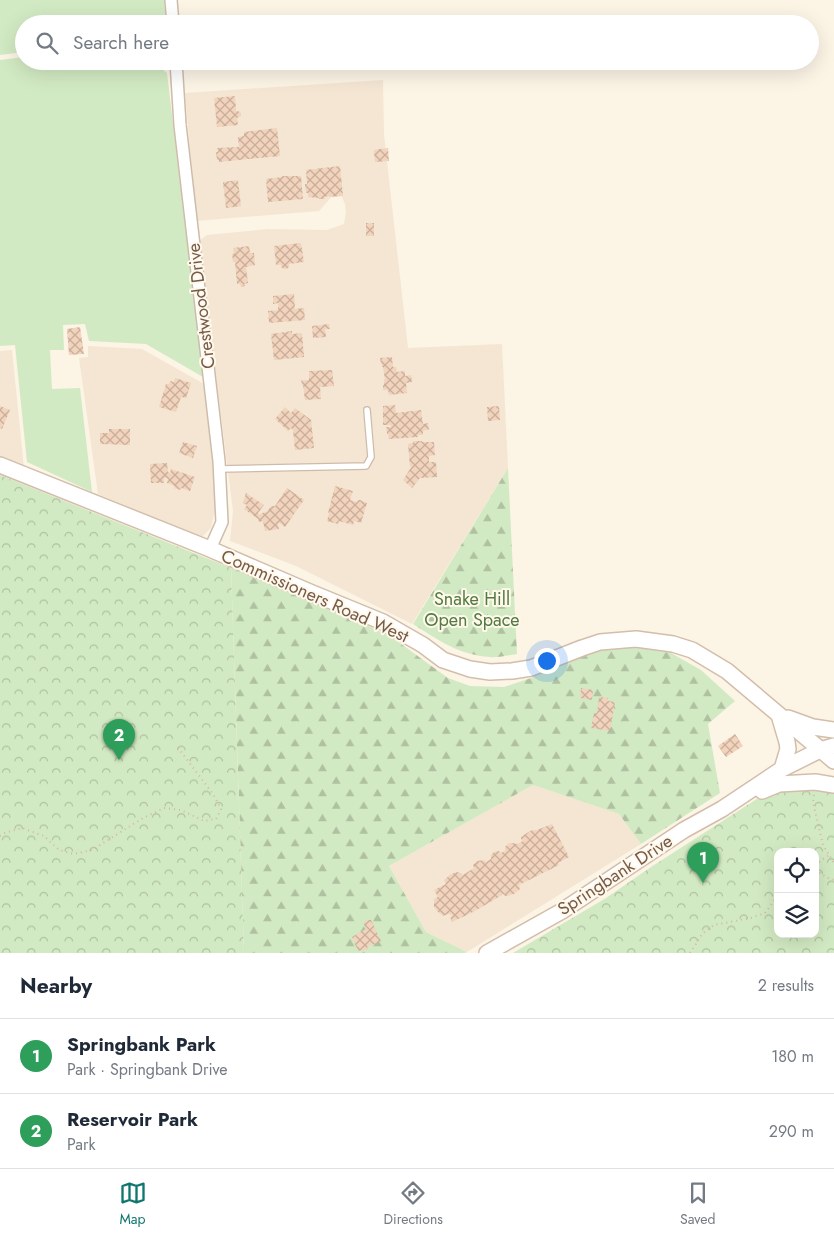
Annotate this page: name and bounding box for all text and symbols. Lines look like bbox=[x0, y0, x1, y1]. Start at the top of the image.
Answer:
search box bbox=[15, 15, 819, 70]
icon: search bbox=[33, 29, 61, 57]
text: Search here bbox=[73, 29, 169, 56]
street label: Crestwood Drive bbox=[180, 242, 222, 370]
street label: Commissioners Road West bbox=[217, 543, 414, 649]
park label: Snake Hill Open Space bbox=[424, 586, 520, 633]
your location bbox=[534, 648, 560, 674]
pin: 2 bbox=[103, 719, 135, 760]
street label: Springbank Drive bbox=[552, 828, 678, 922]
pin: 1 bbox=[687, 842, 719, 883]
map controls bbox=[774, 848, 819, 938]
button: locate bbox=[774, 848, 819, 893]
button: layers bbox=[774, 893, 819, 938]
text: Nearby bbox=[20, 971, 92, 1001]
text: 2 results bbox=[758, 974, 814, 997]
text: Springbank Park bbox=[67, 1031, 216, 1058]
text: 1 bbox=[32, 1045, 40, 1068]
text: 180 m bbox=[771, 1045, 814, 1068]
text: Park · Springbank Drive bbox=[67, 1058, 228, 1081]
text: Reservoir Park bbox=[67, 1106, 198, 1133]
text: 2 bbox=[31, 1120, 41, 1143]
text: 290 m bbox=[769, 1120, 814, 1143]
text: Park bbox=[67, 1133, 96, 1156]
tab: Map bbox=[119, 1179, 147, 1229]
tab: Directions bbox=[384, 1179, 443, 1229]
tab: Saved bbox=[680, 1179, 715, 1229]

